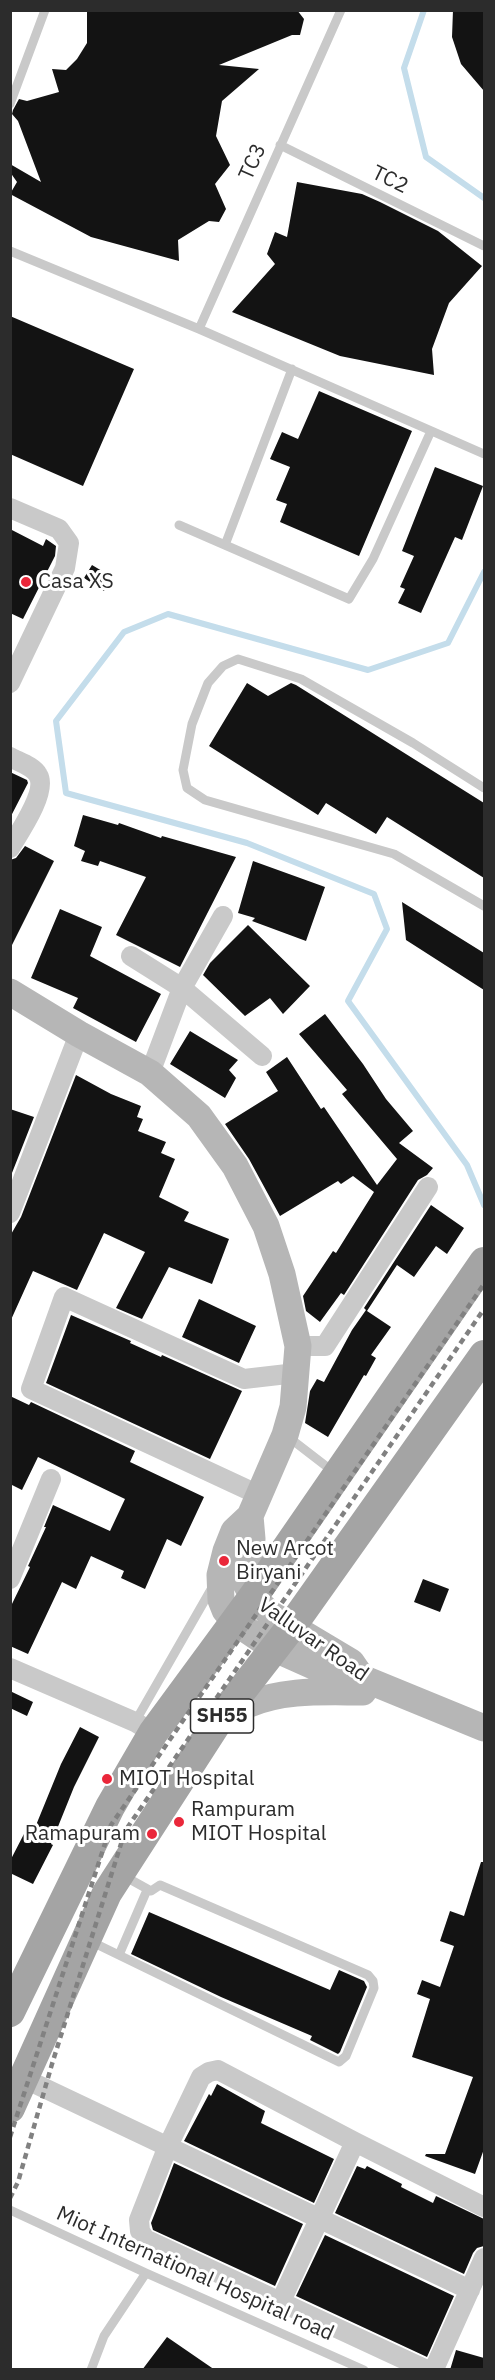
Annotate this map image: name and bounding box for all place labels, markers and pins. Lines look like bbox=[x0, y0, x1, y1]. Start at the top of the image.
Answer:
place label: Casa XS bbox=[38, 569, 114, 595]
marker: Casa XS bbox=[19, 575, 33, 589]
place label: New Arcot Biryani bbox=[236, 1536, 334, 1586]
marker: New Arcot Biryani bbox=[217, 1554, 231, 1568]
place label: MIOT Hospital bbox=[119, 1766, 254, 1792]
marker: MIOT Hospital bbox=[100, 1772, 114, 1786]
place label: Rampuram MIOT Hospital bbox=[191, 1797, 326, 1847]
marker: Rampuram MIOT Hospital bbox=[172, 1815, 186, 1829]
place label: Ramapuram bbox=[25, 1821, 140, 1847]
marker: Ramapuram bbox=[145, 1827, 159, 1841]

